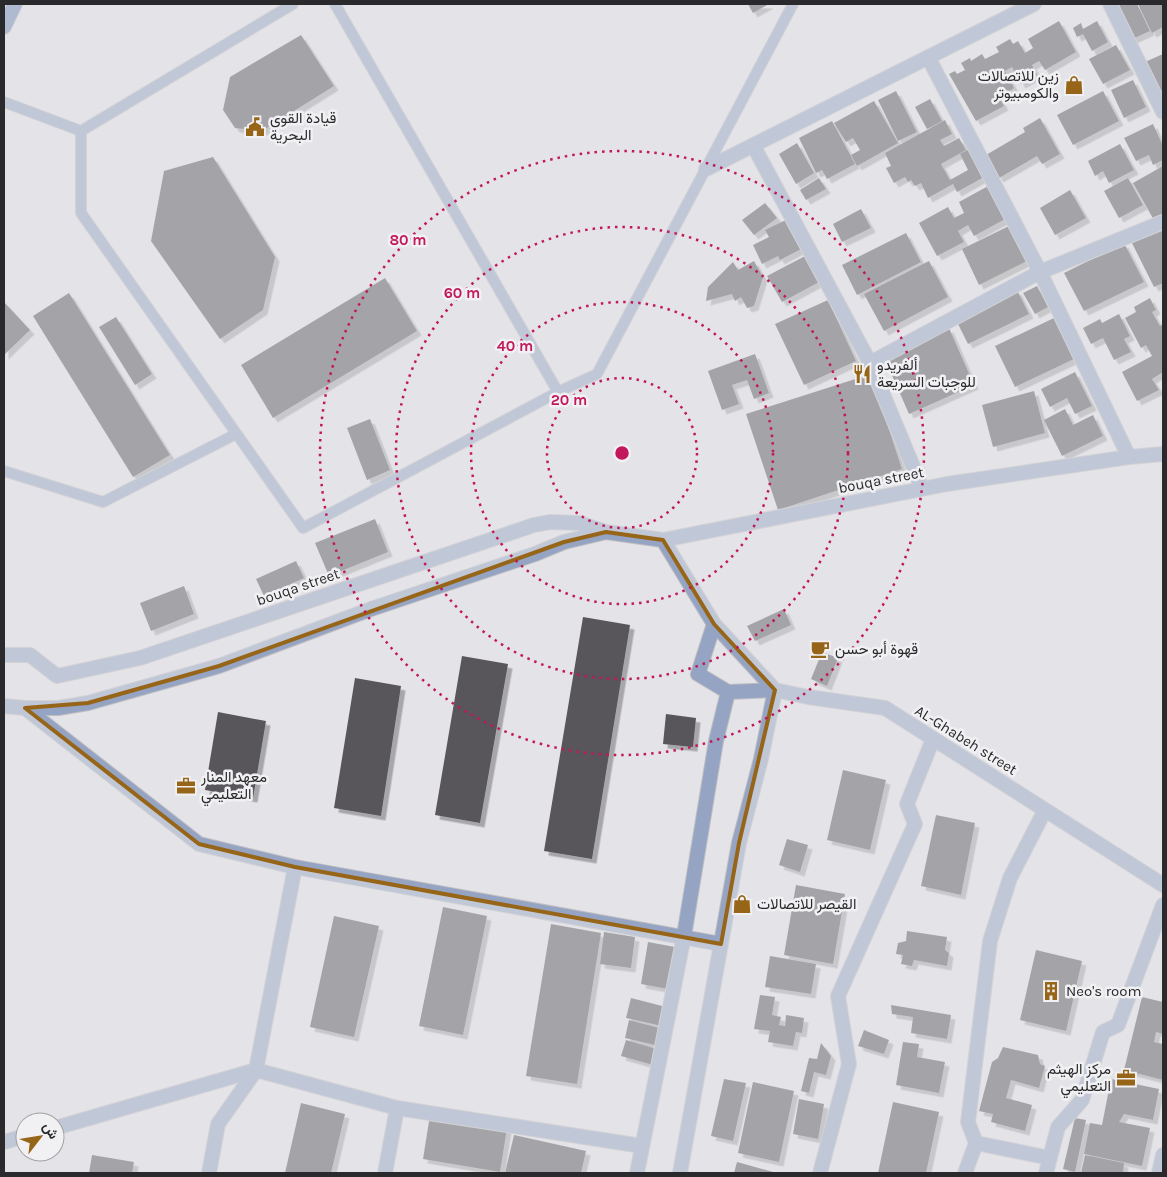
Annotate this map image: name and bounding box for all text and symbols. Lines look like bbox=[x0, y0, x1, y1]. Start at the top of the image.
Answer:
place label: زين للاتصالات والكومبيوتر bbox=[978, 67, 1059, 102]
shop icon: زين للاتصالات والكومبيوتر bbox=[1063, 74, 1085, 96]
place label: قيادة القوى البحرية bbox=[270, 109, 337, 144]
public building icon: قيادة القوى البحرية bbox=[244, 116, 266, 138]
text: 80 m bbox=[389, 231, 427, 249]
text: 60 m bbox=[444, 284, 480, 302]
text: 40 m bbox=[497, 337, 533, 355]
place label: ألفريدو للوجبات السريعة bbox=[877, 356, 976, 391]
restaurant icon: ألفريدو للوجبات السريعة bbox=[851, 363, 873, 385]
text: 20 m bbox=[551, 391, 587, 409]
centre of rings bbox=[613, 444, 631, 462]
street label: bouqa street bbox=[837, 463, 926, 497]
street label: bouqa street bbox=[254, 564, 342, 610]
cafe icon: قهوة أبو حسن bbox=[809, 638, 831, 660]
place label: قهوة أبو حسن bbox=[835, 640, 918, 659]
street label: AL-Ghabeh street bbox=[912, 701, 1021, 779]
place label: معهد المنار التعليمي bbox=[200, 768, 267, 807]
office icon: معهد المنار التعليمي bbox=[175, 775, 197, 797]
shop icon: القيصر للاتصالات bbox=[731, 893, 753, 915]
place label: القيصر للاتصالات bbox=[757, 895, 856, 913]
building icon: Neo's room bbox=[1040, 980, 1062, 1002]
place label: Neo's room bbox=[1066, 982, 1142, 1000]
place label: مركز الهيثم التعليمي bbox=[1047, 1060, 1111, 1099]
office icon: مركز الهيثم التعليمي bbox=[1115, 1067, 1137, 1089]
north arrow bbox=[15, 1112, 65, 1162]
text: ش bbox=[39, 1119, 62, 1142]

